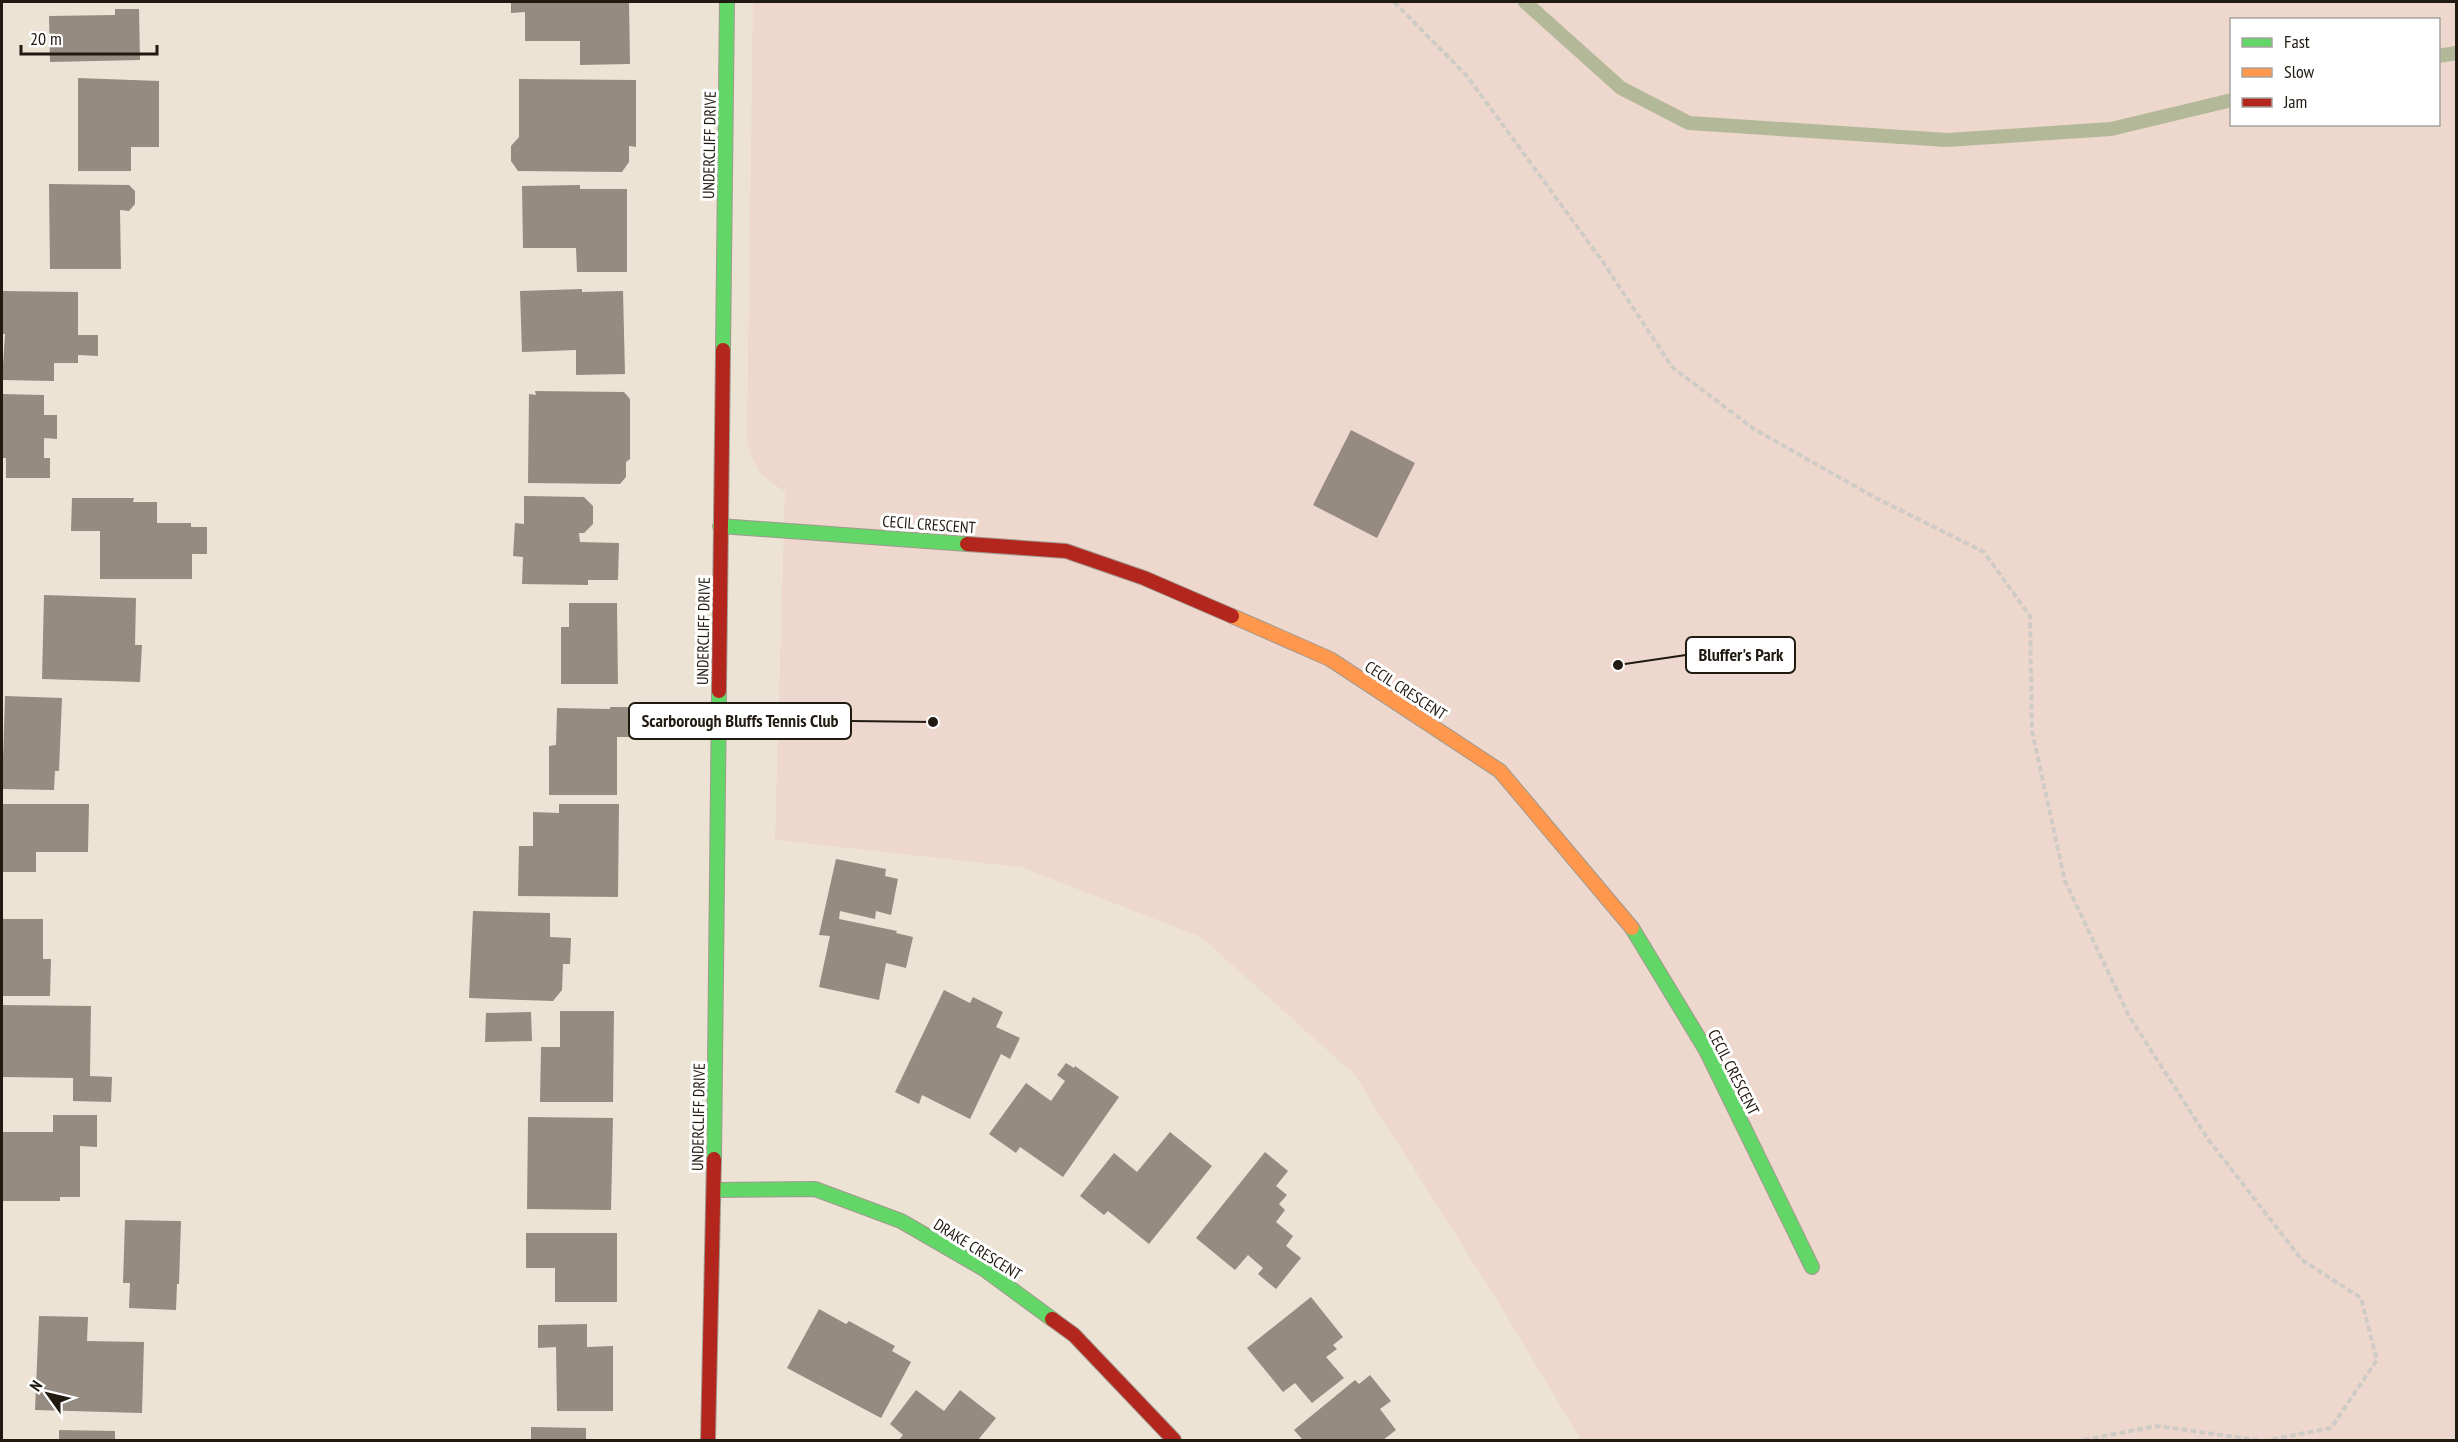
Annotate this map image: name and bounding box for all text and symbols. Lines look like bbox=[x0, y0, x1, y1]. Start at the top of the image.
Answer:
scale bar bbox=[21, 18, 158, 56]
legend bbox=[2230, 18, 2440, 126]
text: 20 m bbox=[30, 27, 62, 50]
text: Fast bbox=[2284, 30, 2310, 53]
text: Slow bbox=[2284, 60, 2315, 83]
text: Jam bbox=[2283, 90, 2307, 113]
street label: UNDERCLIFF DRIVE bbox=[698, 91, 720, 199]
street label: CECIL CRESCENT bbox=[882, 511, 976, 537]
street label: UNDERCLIFF DRIVE bbox=[692, 577, 714, 685]
callout: Bluffer's Park bbox=[1686, 637, 1795, 673]
text: Bluffer's Park bbox=[1699, 643, 1784, 666]
street label: CECIL CRESCENT bbox=[1361, 656, 1451, 724]
callout: Scarborough Bluffs Tennis Club bbox=[629, 703, 851, 739]
text: Scarborough Bluffs Tennis Club bbox=[641, 709, 839, 732]
street label: CECIL CRESCENT bbox=[1704, 1026, 1764, 1118]
street label: UNDERCLIFF DRIVE bbox=[687, 1063, 709, 1171]
street label: DRAKE CRESCENT bbox=[930, 1214, 1026, 1284]
north arrow bbox=[18, 1364, 78, 1424]
text: N bbox=[25, 1376, 46, 1395]

